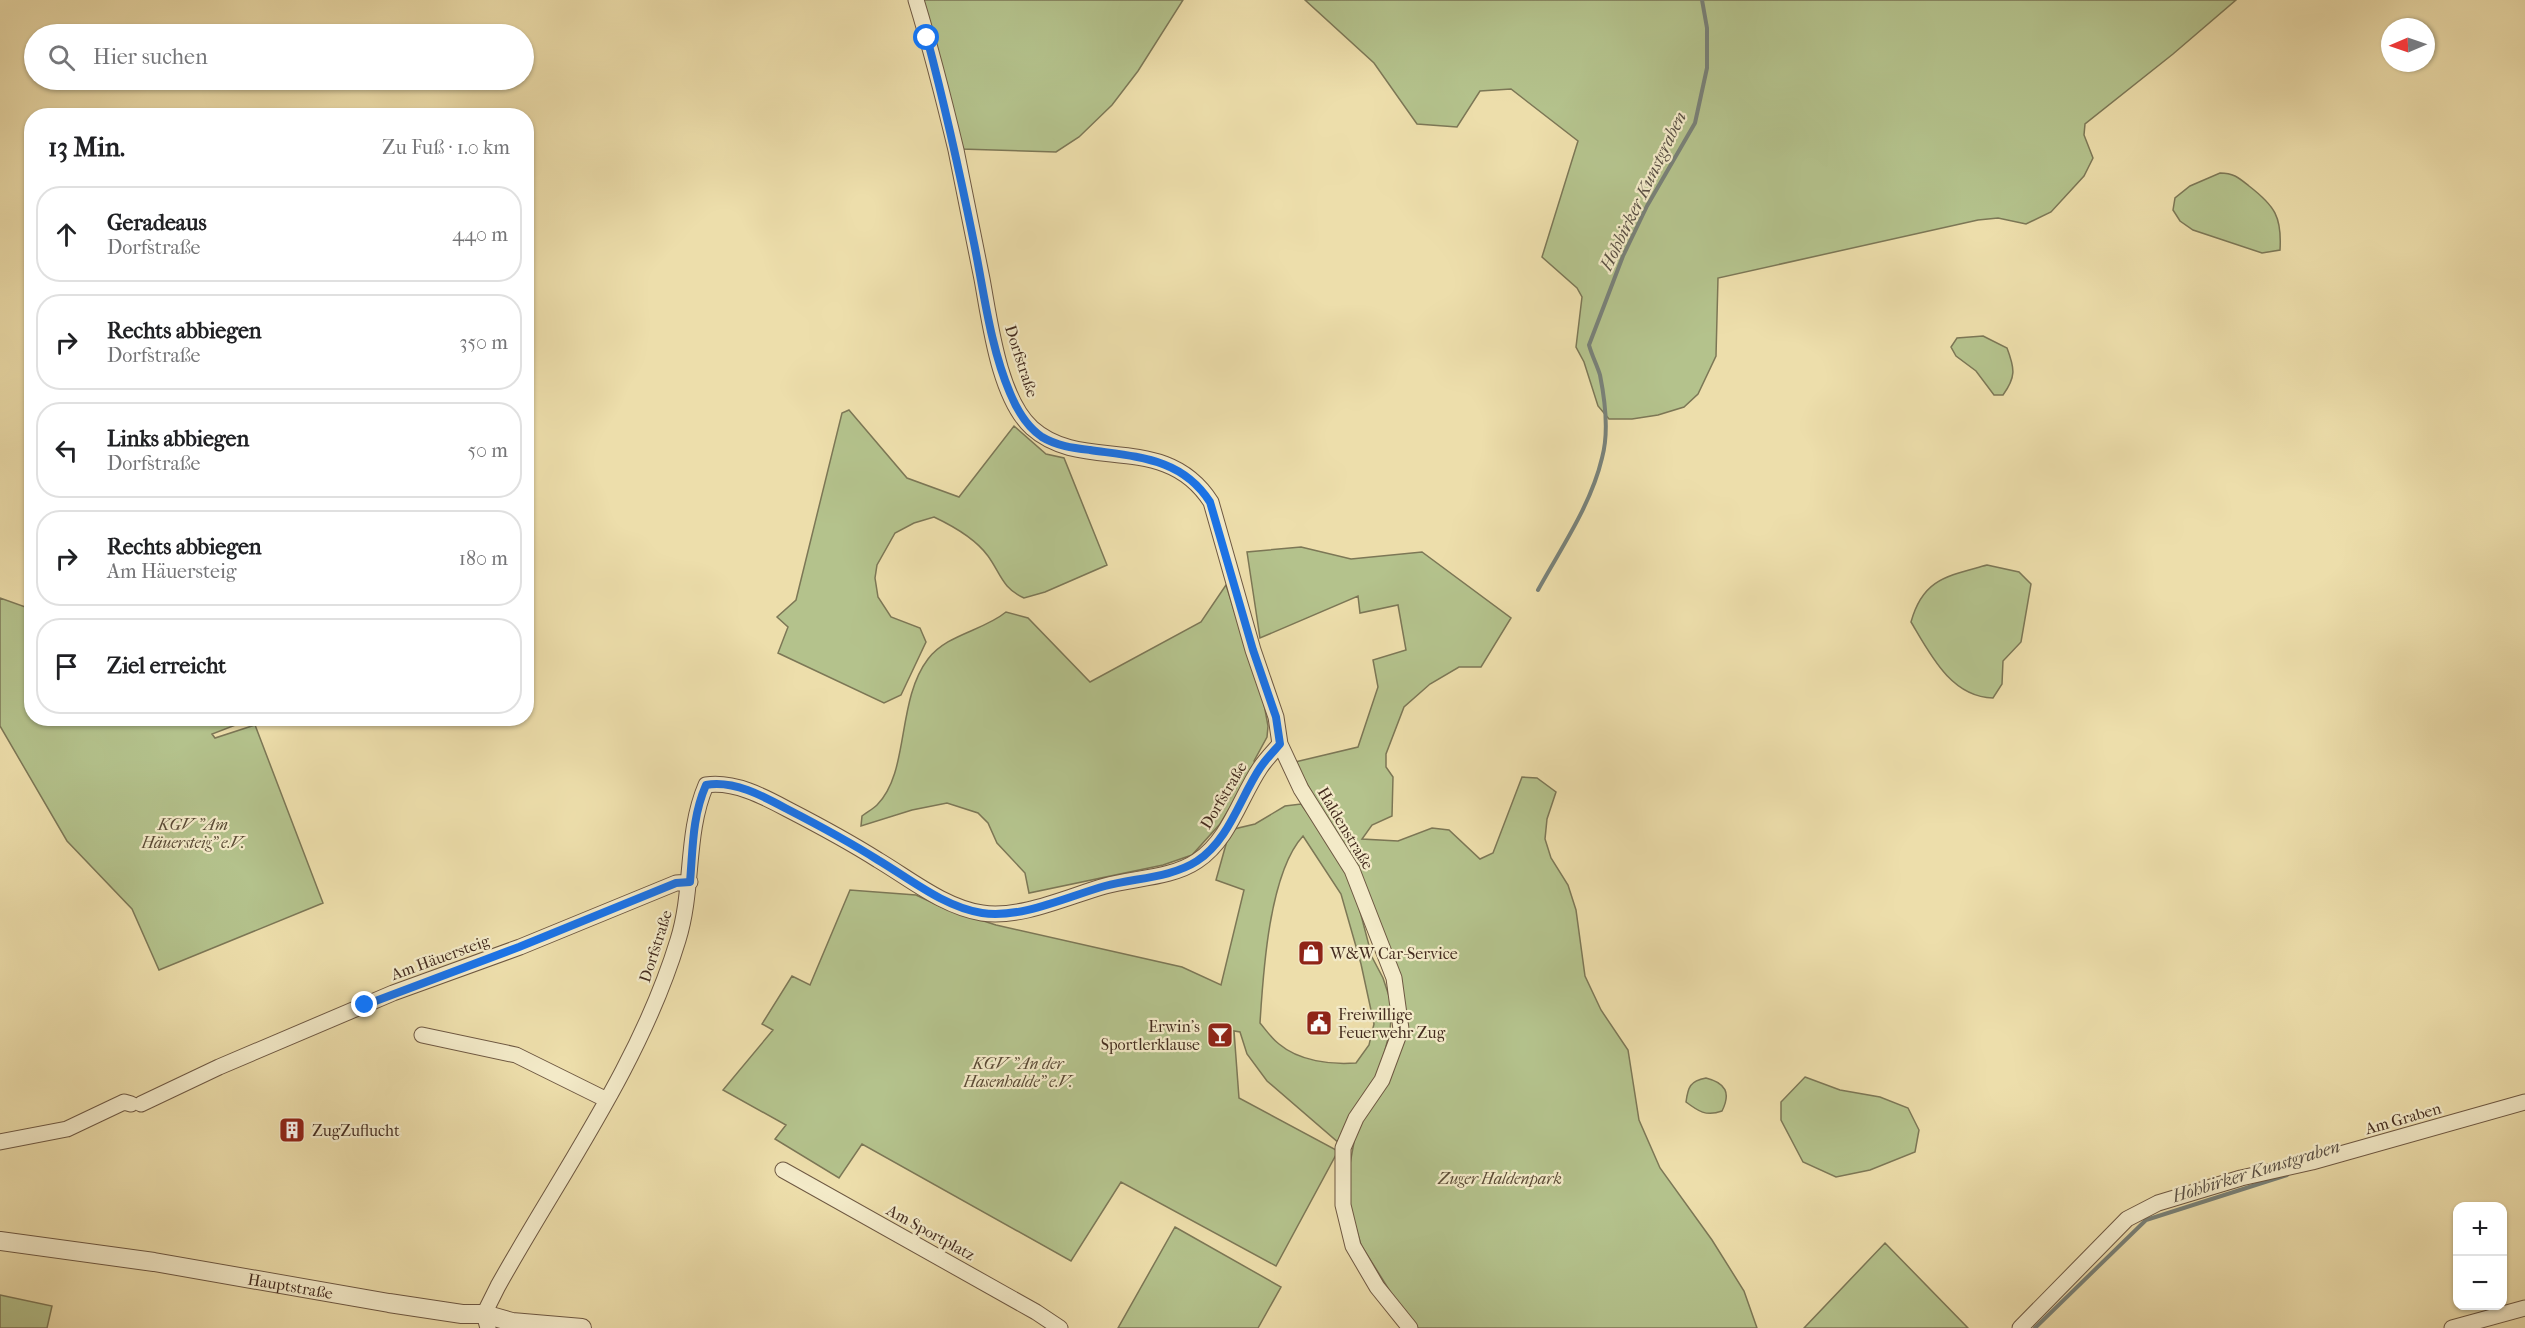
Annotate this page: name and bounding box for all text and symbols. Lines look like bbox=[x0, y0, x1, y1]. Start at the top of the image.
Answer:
north arrow bbox=[2381, 18, 2435, 72]
search box bbox=[24, 24, 534, 90]
route start bbox=[913, 24, 939, 50]
icon: search bbox=[45, 41, 78, 74]
text: Hier suchen bbox=[93, 44, 208, 70]
water label: Hohbirker Kunstgraben bbox=[1595, 108, 1691, 275]
text: 13 Min. bbox=[48, 132, 125, 163]
text: Zu Fuß · 1.0 km bbox=[382, 136, 510, 159]
text: Geradeaus bbox=[107, 210, 207, 236]
icon: ahead bbox=[50, 218, 83, 251]
text: 440 m bbox=[452, 223, 508, 246]
text: Dorfstraße bbox=[107, 236, 201, 259]
text: Rechts abbiegen bbox=[107, 318, 262, 344]
street label: Dorfstraße bbox=[1001, 323, 1042, 400]
icon: right bbox=[50, 326, 83, 359]
text: 350 m bbox=[459, 331, 508, 354]
text: Dorfstraße bbox=[107, 344, 201, 367]
text: Links abbiegen bbox=[107, 426, 249, 452]
icon: left bbox=[50, 434, 83, 467]
text: 50 m bbox=[467, 439, 508, 462]
text: Dorfstraße bbox=[107, 452, 201, 475]
text: Rechts abbiegen bbox=[107, 534, 262, 560]
icon: right bbox=[50, 542, 83, 575]
text: 180 m bbox=[459, 547, 508, 570]
text: Am Häuersteig bbox=[107, 560, 236, 583]
icon: arrive bbox=[50, 650, 83, 683]
text: Ziel erreicht bbox=[107, 653, 226, 679]
street label: Dorfstraße bbox=[1196, 758, 1251, 832]
street label: Haldenstraße bbox=[1314, 784, 1378, 873]
park label: KGV "Am Häuersteig" e.V. bbox=[141, 815, 246, 852]
street label: Dorfstraße bbox=[635, 908, 676, 985]
street label: Am Häuersteig bbox=[387, 931, 492, 984]
shop icon: W&W Car-Service bbox=[1296, 938, 1326, 968]
place label: W&W Car-Service bbox=[1329, 944, 1458, 963]
route end bbox=[351, 991, 377, 1017]
place label: Freiwillige Feuerwehr Zug bbox=[1338, 1005, 1446, 1042]
public building icon: Freiwillige Feuerwehr Zug bbox=[1304, 1008, 1334, 1038]
place label: Erwin’s Sportlerklause bbox=[1101, 1017, 1200, 1054]
bar icon: Erwin’s Sportlerklause bbox=[1205, 1020, 1235, 1050]
park label: KGV "An der Hasenhalde" e.V. bbox=[963, 1054, 1075, 1091]
street label: Am Graben bbox=[2362, 1098, 2444, 1139]
building icon: ZugZuflucht bbox=[277, 1115, 307, 1145]
place label: ZugZuflucht bbox=[312, 1121, 400, 1140]
water label: Hohbirker Kunstgraben bbox=[2169, 1136, 2342, 1207]
park label: Zuger Haldenpark bbox=[1437, 1169, 1562, 1188]
street label: Am Sportplatz bbox=[883, 1200, 978, 1264]
map controls bbox=[2453, 1202, 2507, 1310]
button: + bbox=[2453, 1202, 2507, 1256]
button: − bbox=[2453, 1256, 2507, 1310]
street label: Hauptstraße bbox=[246, 1270, 335, 1303]

